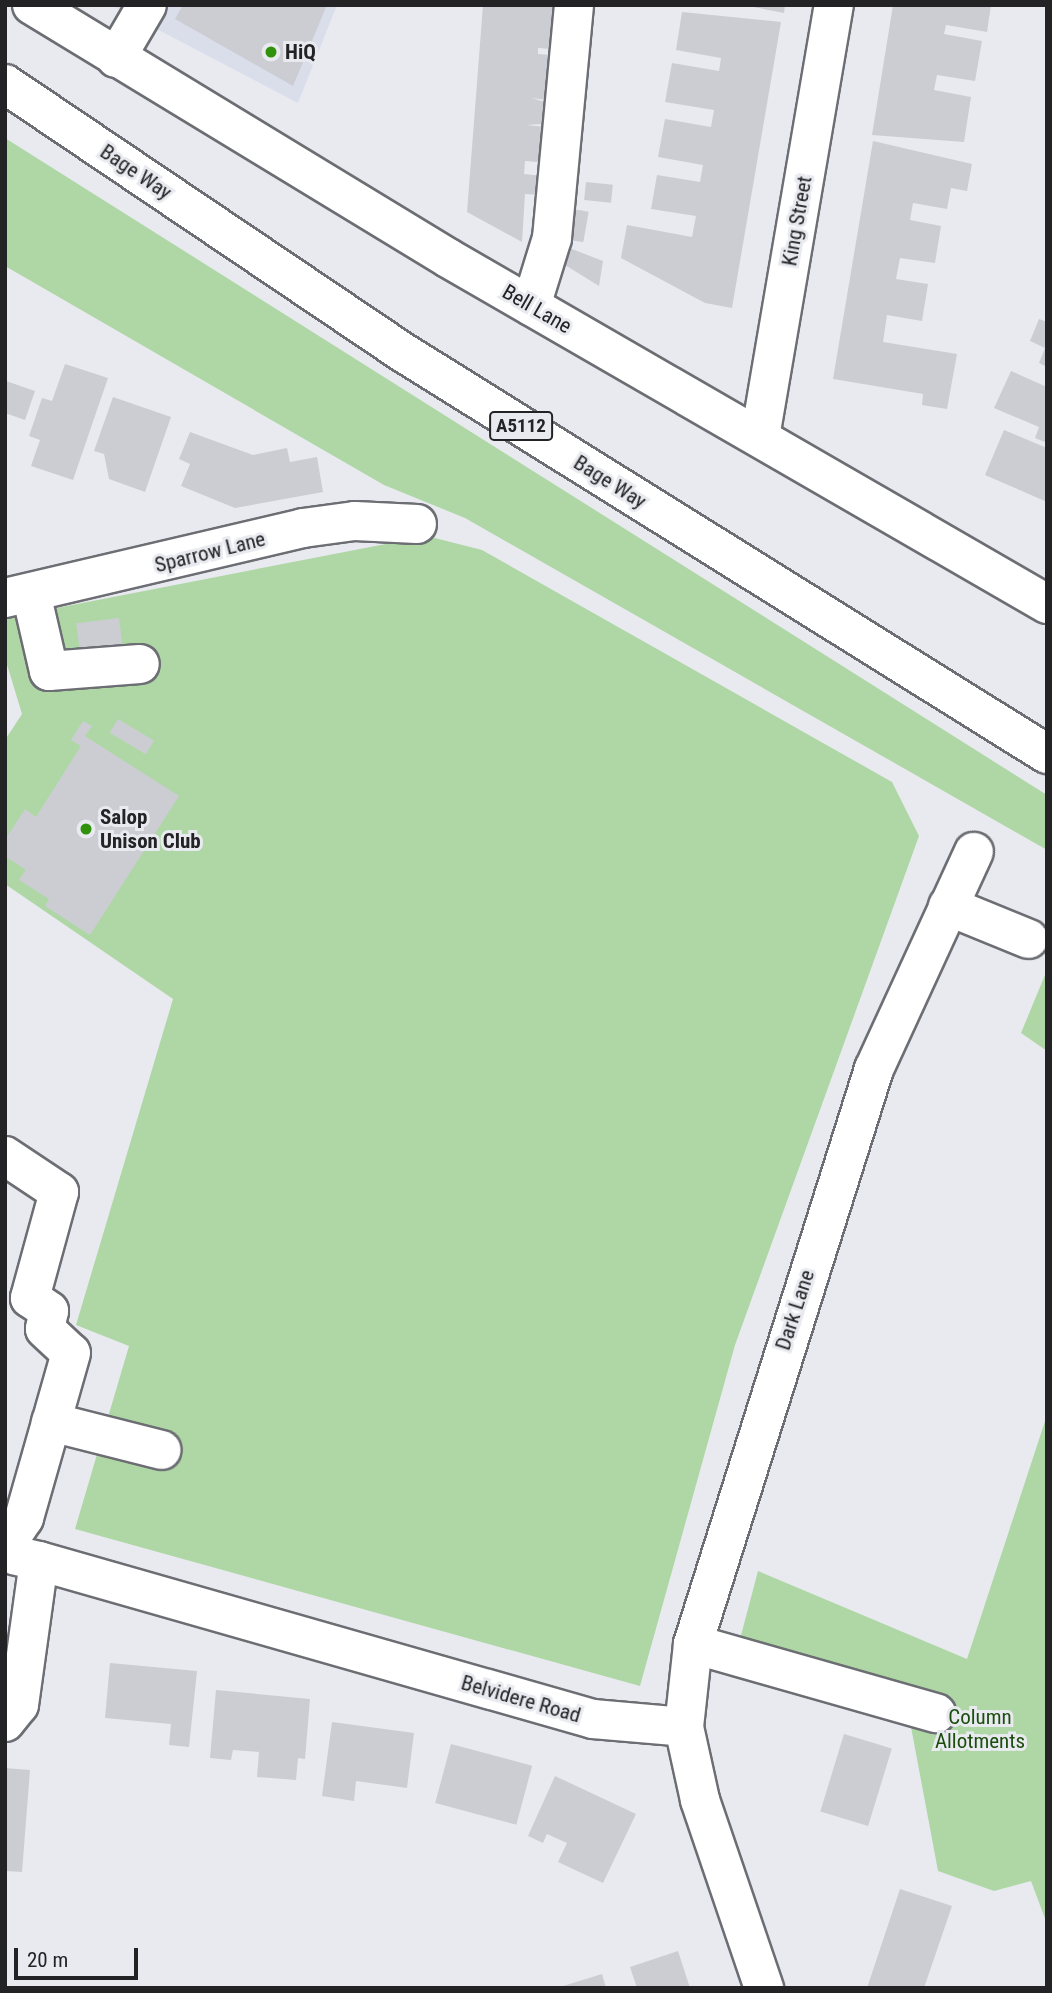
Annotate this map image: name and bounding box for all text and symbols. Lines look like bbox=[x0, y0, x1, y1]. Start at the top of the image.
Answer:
place label: HiQ bbox=[285, 39, 316, 65]
marker: HiQ bbox=[263, 44, 279, 60]
street label: Bage Way bbox=[95, 139, 177, 205]
street label: King Street bbox=[777, 174, 817, 268]
street label: Bell Lane bbox=[498, 279, 576, 339]
road number: A5112 bbox=[488, 410, 554, 442]
street label: Bage Way bbox=[569, 450, 651, 514]
street label: Sparrow Lane bbox=[152, 526, 268, 578]
place label: Salop Unison Club bbox=[100, 804, 201, 854]
marker: Salop Unison Club bbox=[78, 821, 94, 837]
street label: Dark Lane bbox=[770, 1267, 820, 1353]
street label: Belvidere Road bbox=[458, 1670, 584, 1728]
park label: Column Allotments bbox=[935, 1704, 1025, 1754]
scale bar bbox=[18, 1934, 142, 1978]
text: 20 m bbox=[27, 1948, 68, 1972]

